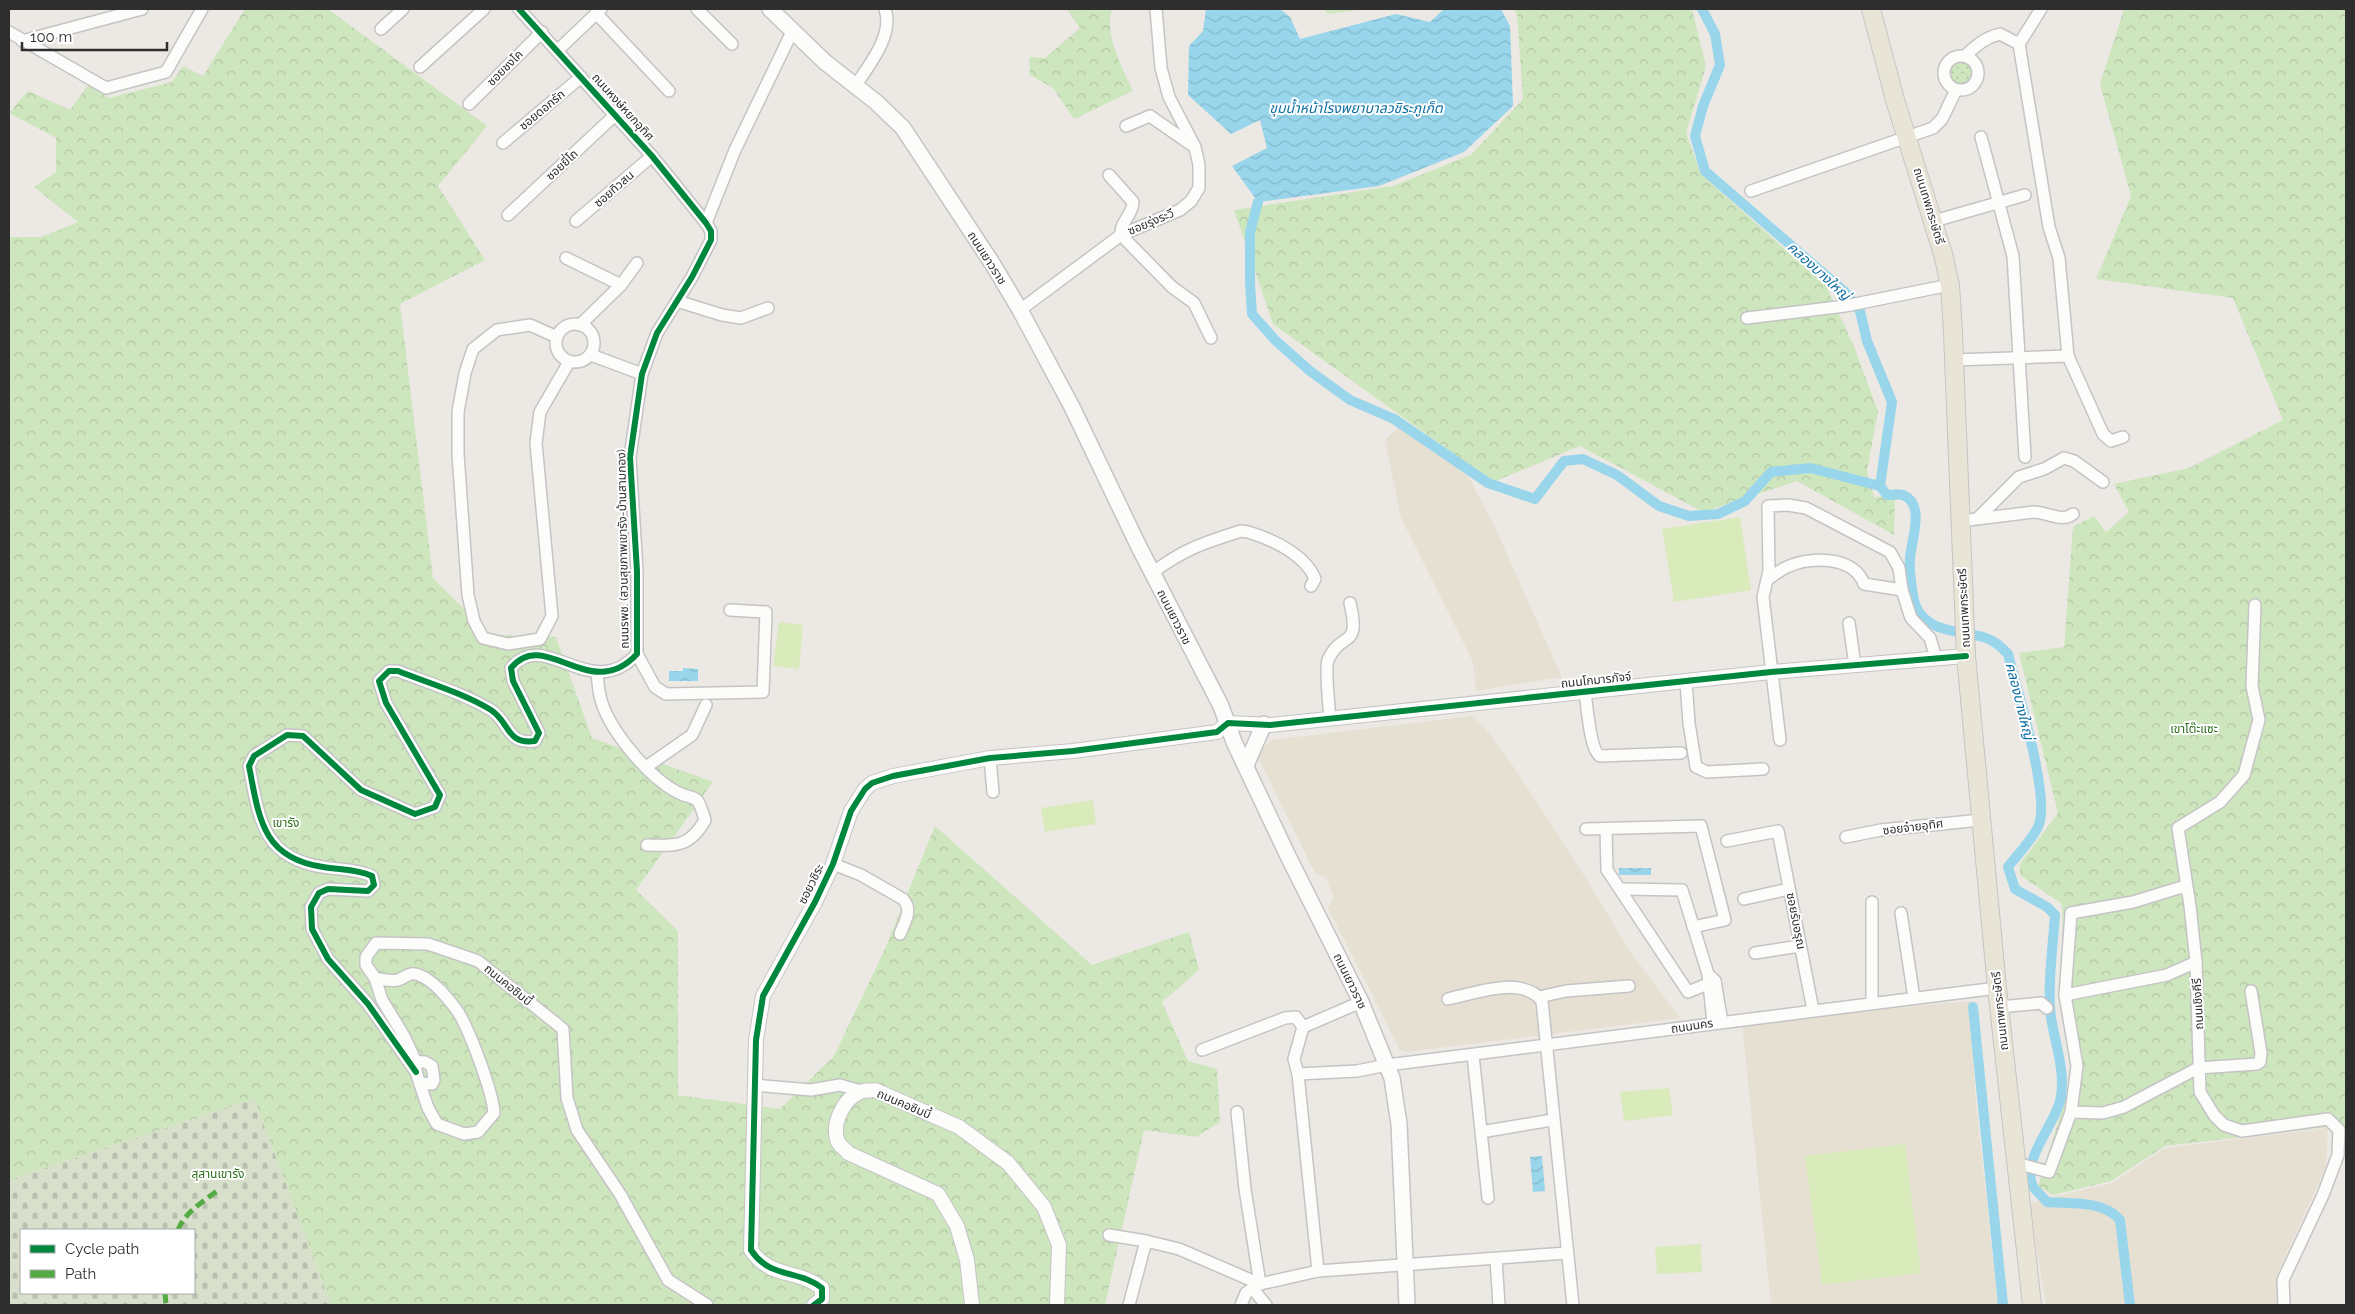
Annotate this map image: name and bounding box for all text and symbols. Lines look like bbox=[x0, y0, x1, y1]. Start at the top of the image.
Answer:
scale bar bbox=[22, 20, 168, 52]
text: 100 m bbox=[30, 28, 72, 46]
street label: ซอยชงโค bbox=[484, 47, 526, 89]
street label: ถนนหงษ์หยกอุทิศ bbox=[589, 70, 657, 144]
street label: ซอยดอกรัก bbox=[516, 87, 568, 133]
water label: ขุมน้ำหน้าโรงพยาบาลวชิระภูเก็ต bbox=[1269, 98, 1444, 117]
street label: ซอยยี่โถ bbox=[542, 145, 581, 183]
street label: ถนนเทพกระษัตรี bbox=[1911, 166, 1947, 246]
street label: ซอยทิวสน bbox=[591, 168, 637, 210]
street label: ซอยรุ่งระวี bbox=[1126, 206, 1176, 238]
street label: ถนนเยาวราช bbox=[965, 229, 1009, 287]
water label: คลองบางใหญ่ bbox=[1784, 239, 1855, 305]
street label: ถนนรพช. (สวนสุขภาพเขารัง-บ้านสามกอง) bbox=[614, 449, 632, 649]
street label: ถนนเทพกระษัตรี bbox=[1955, 568, 1973, 648]
street label: ถนนเยาวราช bbox=[1154, 587, 1194, 647]
water label: คลองบางใหญ่ bbox=[2003, 661, 2038, 743]
street label: ถนนโกมารภัจจ์ bbox=[1560, 669, 1632, 691]
park label: เขาโต๊ะแซะ bbox=[2170, 722, 2218, 736]
park label: เขารัง bbox=[272, 816, 300, 830]
street label: ซอยจ๋ายอุทิศ bbox=[1882, 816, 1944, 838]
street label: ซอยวชิระ bbox=[795, 862, 827, 906]
street label: ซอยรับอรุณ bbox=[1784, 891, 1808, 951]
street label: ถนนเยาวราช bbox=[1330, 951, 1370, 1011]
street label: ถนนคอซิมบี้ bbox=[481, 960, 536, 1009]
street label: ถนนเทพกระษัตรี bbox=[1989, 971, 2011, 1051]
street label: ถนนเชิงคีรี bbox=[2190, 978, 2206, 1030]
street label: ถนนนคร bbox=[1670, 1016, 1714, 1036]
street label: ถนนคอซิมบี้ bbox=[875, 1084, 934, 1122]
park label: สุสานเขารัง bbox=[191, 1167, 245, 1181]
legend bbox=[20, 1229, 195, 1294]
text: Cycle path bbox=[65, 1240, 139, 1258]
text: Path bbox=[65, 1265, 96, 1283]

